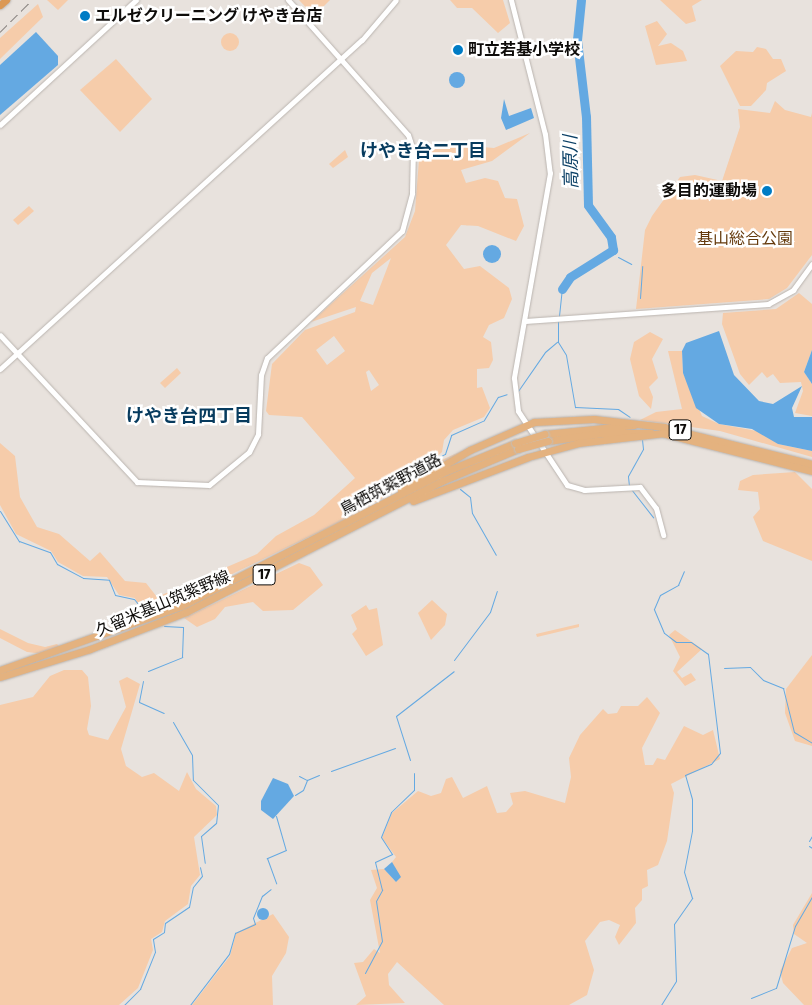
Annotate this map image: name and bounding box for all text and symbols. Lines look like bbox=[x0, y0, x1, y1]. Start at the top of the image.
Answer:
place label: エルゼクリーニング けやき台店 bbox=[95, 6, 322, 26]
marker: エルゼクリーニング けやき台店 bbox=[79, 10, 91, 22]
place label: 町立若基小学校 bbox=[468, 40, 580, 60]
marker: 町立若基小学校 bbox=[452, 44, 464, 56]
water label: 高原川 bbox=[560, 135, 582, 189]
district label: けやき台二丁目 bbox=[360, 140, 486, 162]
place label: 多目的運動場 bbox=[661, 181, 757, 201]
marker: 多目的運動場 bbox=[761, 185, 773, 197]
park label: 基山総合公園 bbox=[697, 229, 793, 249]
district label: けやき台四丁目 bbox=[126, 405, 252, 427]
road number: 17 bbox=[668, 418, 692, 442]
street label: 鳥栖筑紫野道路 bbox=[337, 450, 445, 520]
road number: 17 bbox=[252, 562, 276, 588]
street label: 久留米基山筑紫野線 bbox=[93, 567, 233, 641]

